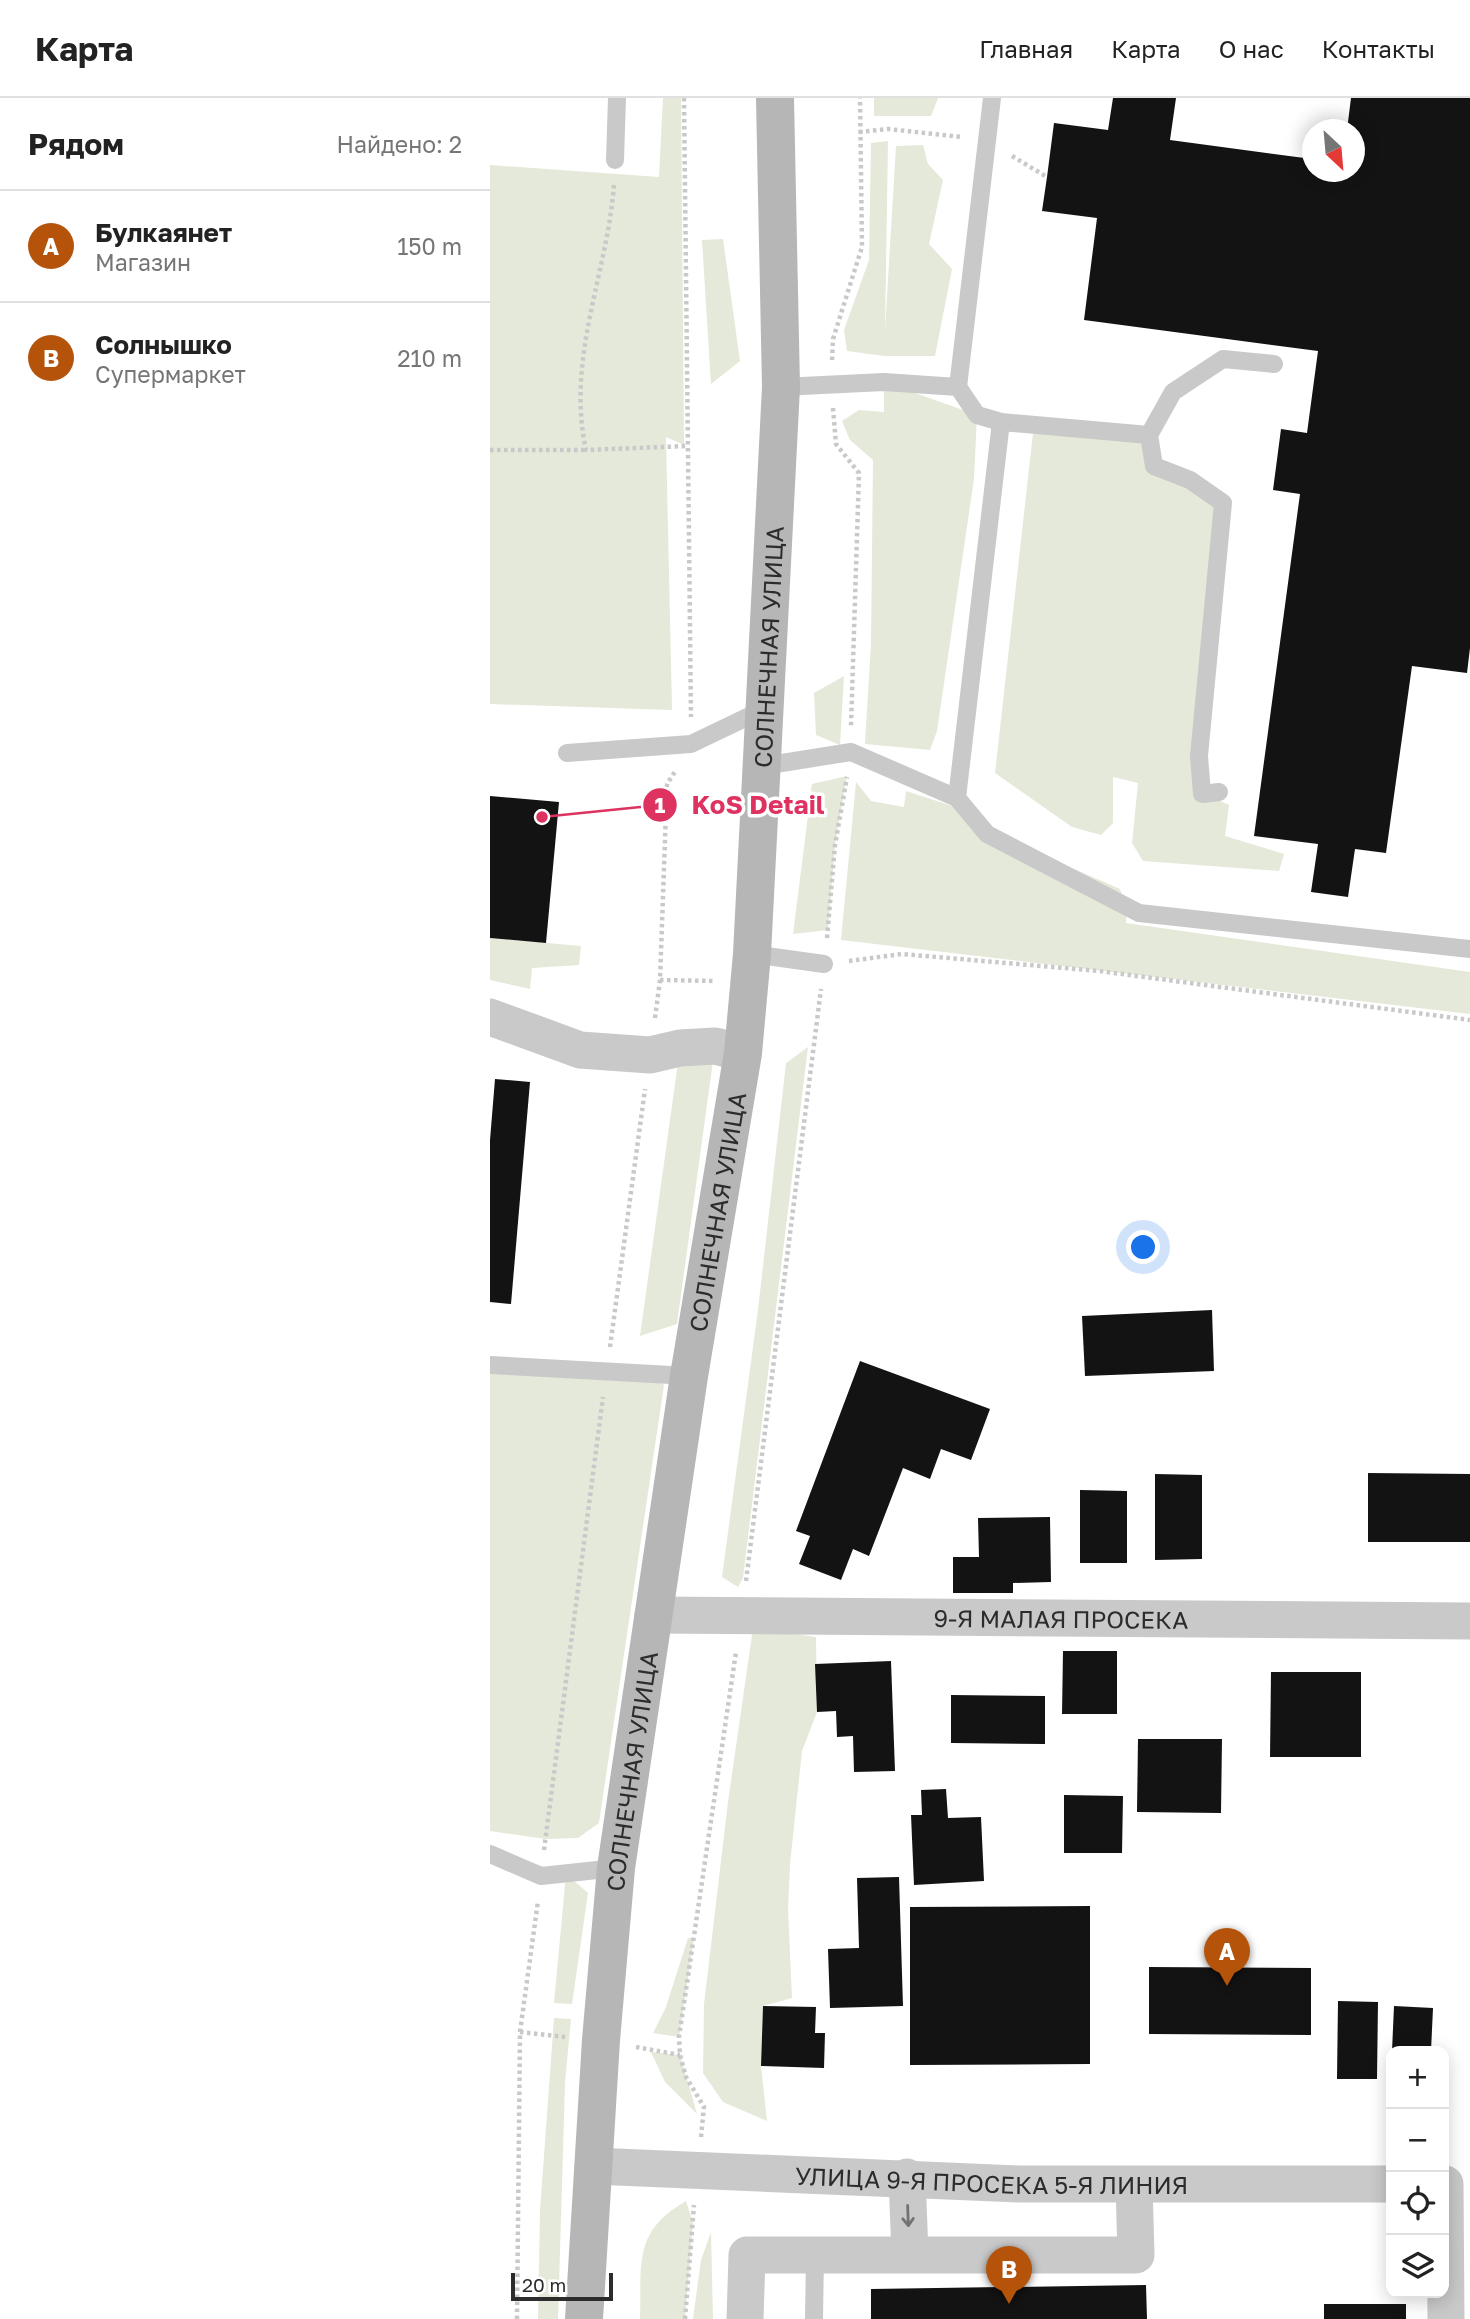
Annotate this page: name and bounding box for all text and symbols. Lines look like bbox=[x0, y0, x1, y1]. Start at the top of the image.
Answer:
text: Карта bbox=[35, 29, 134, 68]
text: Главная bbox=[979, 34, 1073, 63]
text: Карта bbox=[1111, 34, 1181, 63]
text: О нас bbox=[1219, 34, 1284, 63]
text: Контакты bbox=[1322, 34, 1435, 63]
north arrow bbox=[1302, 119, 1365, 182]
text: Рядом bbox=[28, 126, 124, 162]
text: Найдено: 2 bbox=[336, 130, 462, 158]
text: Булкаянет bbox=[95, 217, 232, 248]
text: A bbox=[43, 232, 59, 260]
text: 150 m bbox=[397, 232, 462, 260]
text: Магазин bbox=[95, 248, 191, 276]
text: Солнышко bbox=[95, 329, 232, 360]
text: B bbox=[43, 344, 59, 372]
text: 210 m bbox=[397, 344, 462, 372]
text: Супермаркет bbox=[95, 360, 246, 388]
street label: СОЛНЕЧНАЯ УЛИЦА bbox=[747, 525, 788, 769]
callout: KoS Detail bbox=[643, 782, 839, 829]
text: KoS Detail bbox=[692, 789, 825, 820]
text: 1 bbox=[655, 792, 666, 818]
street label: СОЛНЕЧНАЯ УЛИЦА bbox=[682, 1090, 751, 1334]
your location bbox=[1126, 1230, 1160, 1264]
street label: 9-Я МАЛАЯ ПРОСЕКА bbox=[933, 1603, 1189, 1633]
street label: СОЛНЕЧНАЯ УЛИЦА bbox=[600, 1649, 662, 1892]
pin: A bbox=[1204, 1928, 1250, 1986]
map controls bbox=[1386, 2046, 1449, 2298]
button: + bbox=[1386, 2046, 1449, 2109]
button: − bbox=[1386, 2109, 1449, 2172]
street label: УЛИЦА 9-Я ПРОСЕКА 5-Я ЛИНИЯ bbox=[795, 2160, 1188, 2199]
button: locate bbox=[1386, 2172, 1449, 2235]
one-way arrow bbox=[902, 2204, 915, 2227]
button: layers bbox=[1386, 2235, 1449, 2298]
pin: B bbox=[986, 2246, 1032, 2304]
scale bar bbox=[511, 2270, 612, 2302]
text: 20 m bbox=[522, 2273, 566, 2296]

